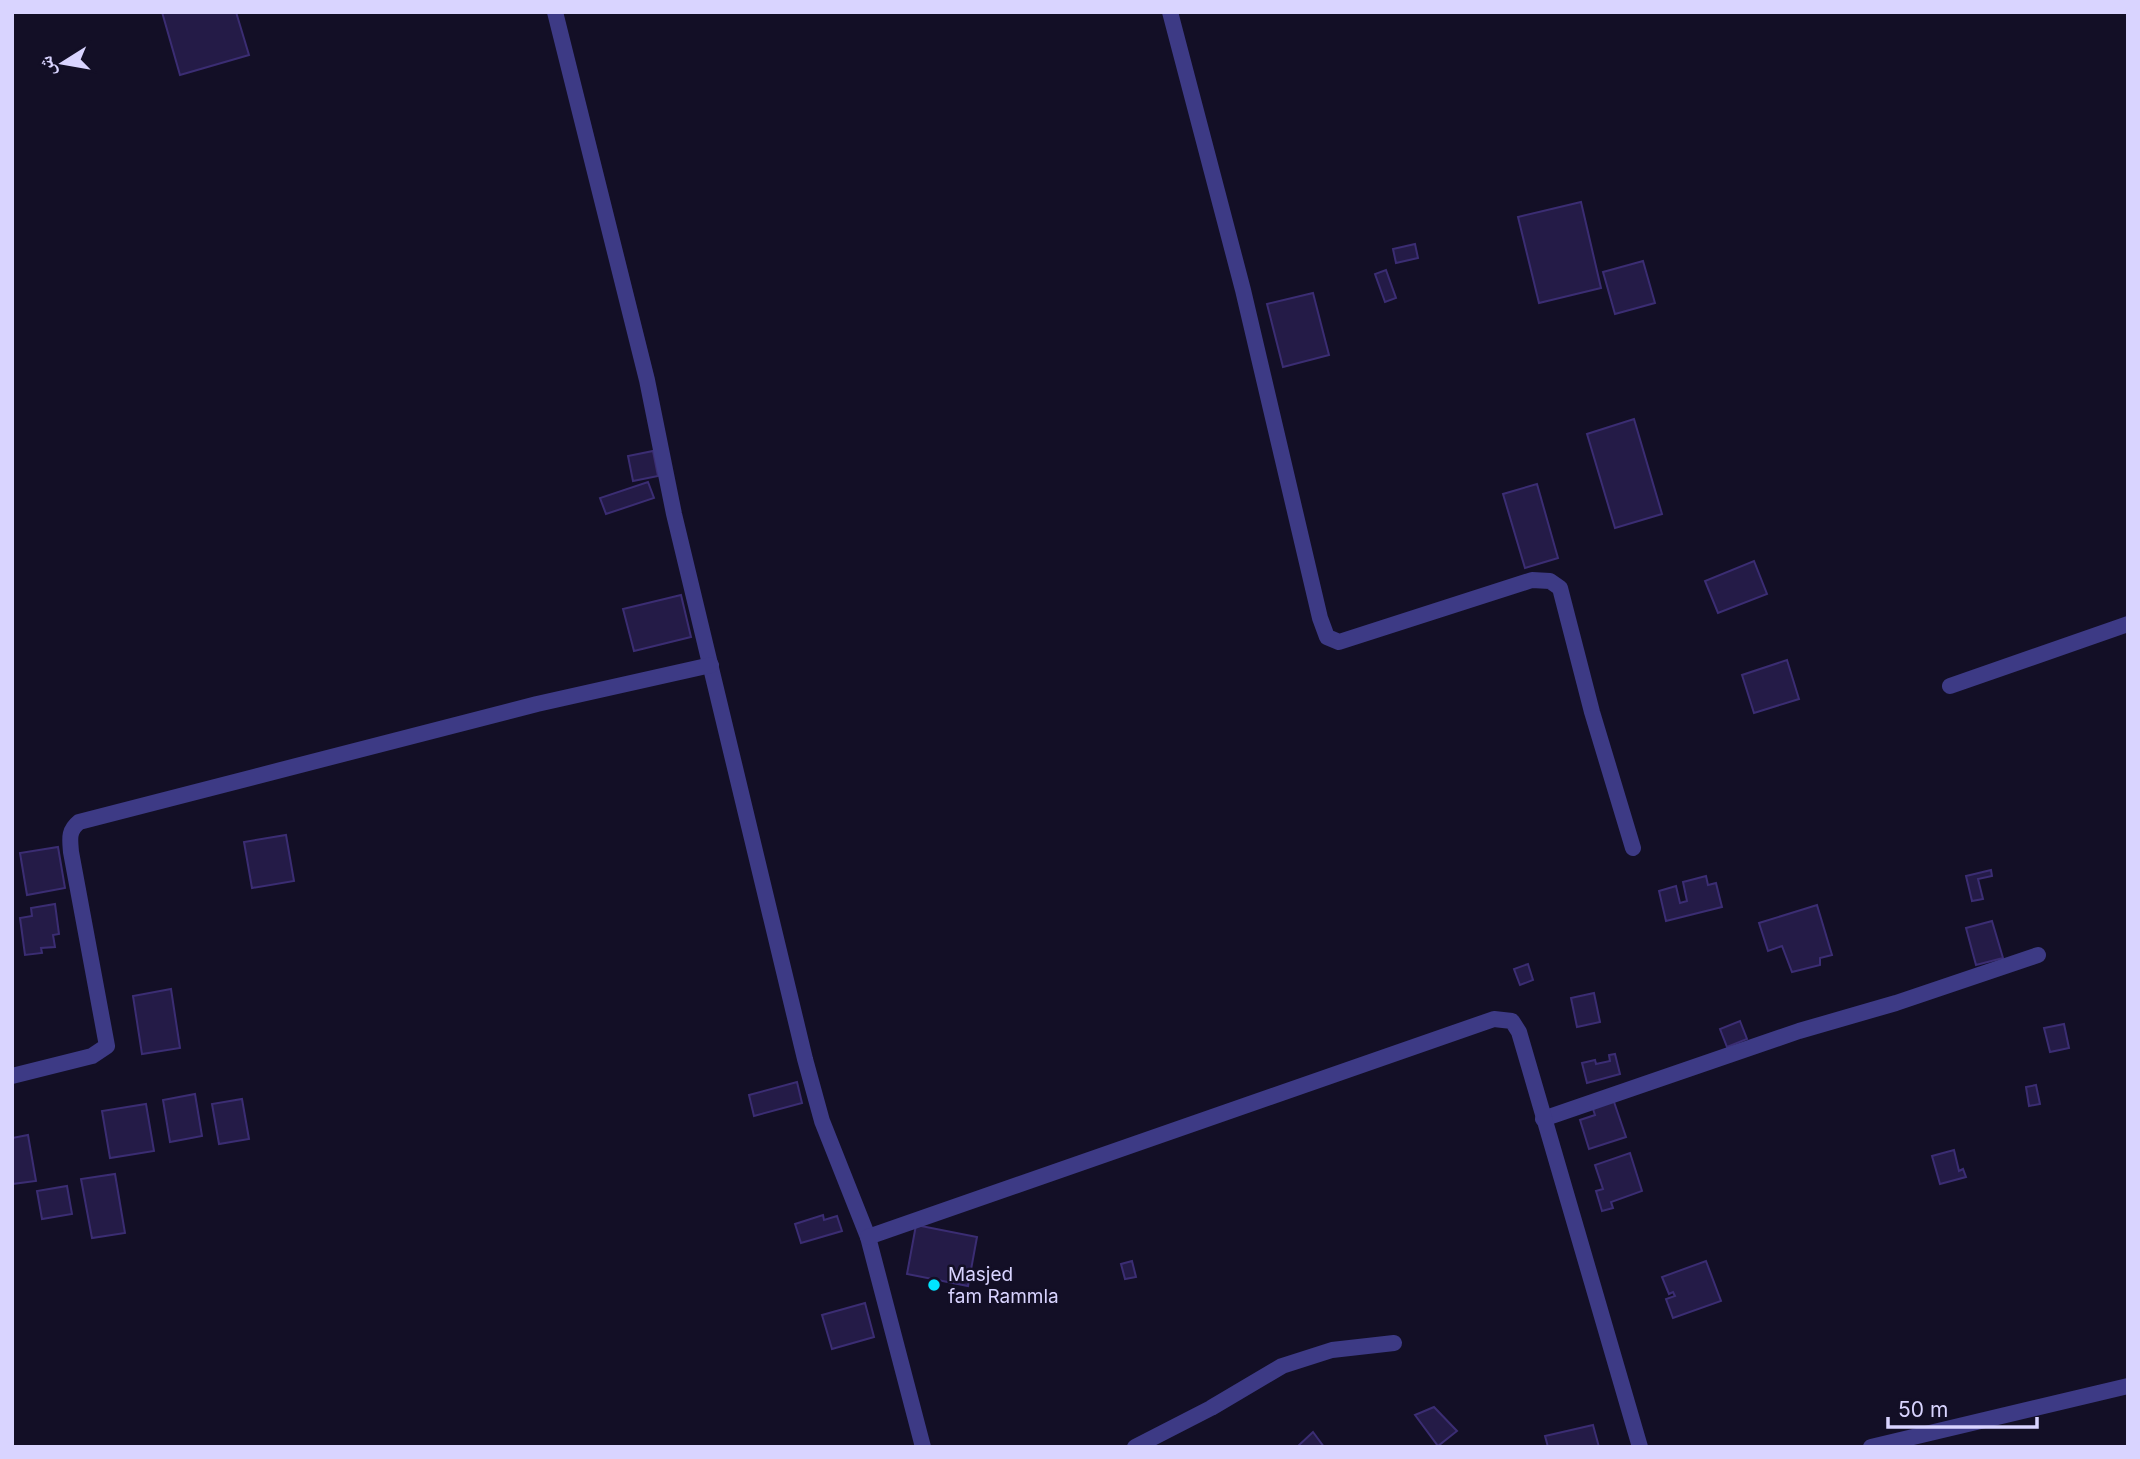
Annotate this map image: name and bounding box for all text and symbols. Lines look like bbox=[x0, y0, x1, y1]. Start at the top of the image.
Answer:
north arrow bbox=[28, 28, 98, 98]
text: ش bbox=[34, 54, 60, 78]
place label: Masjed fam Rammla bbox=[948, 1263, 1059, 1308]
marker: Masjed fam Rammla bbox=[926, 1277, 942, 1293]
scale bar bbox=[1888, 1386, 2037, 1430]
text: 50 m bbox=[1898, 1397, 1948, 1422]

